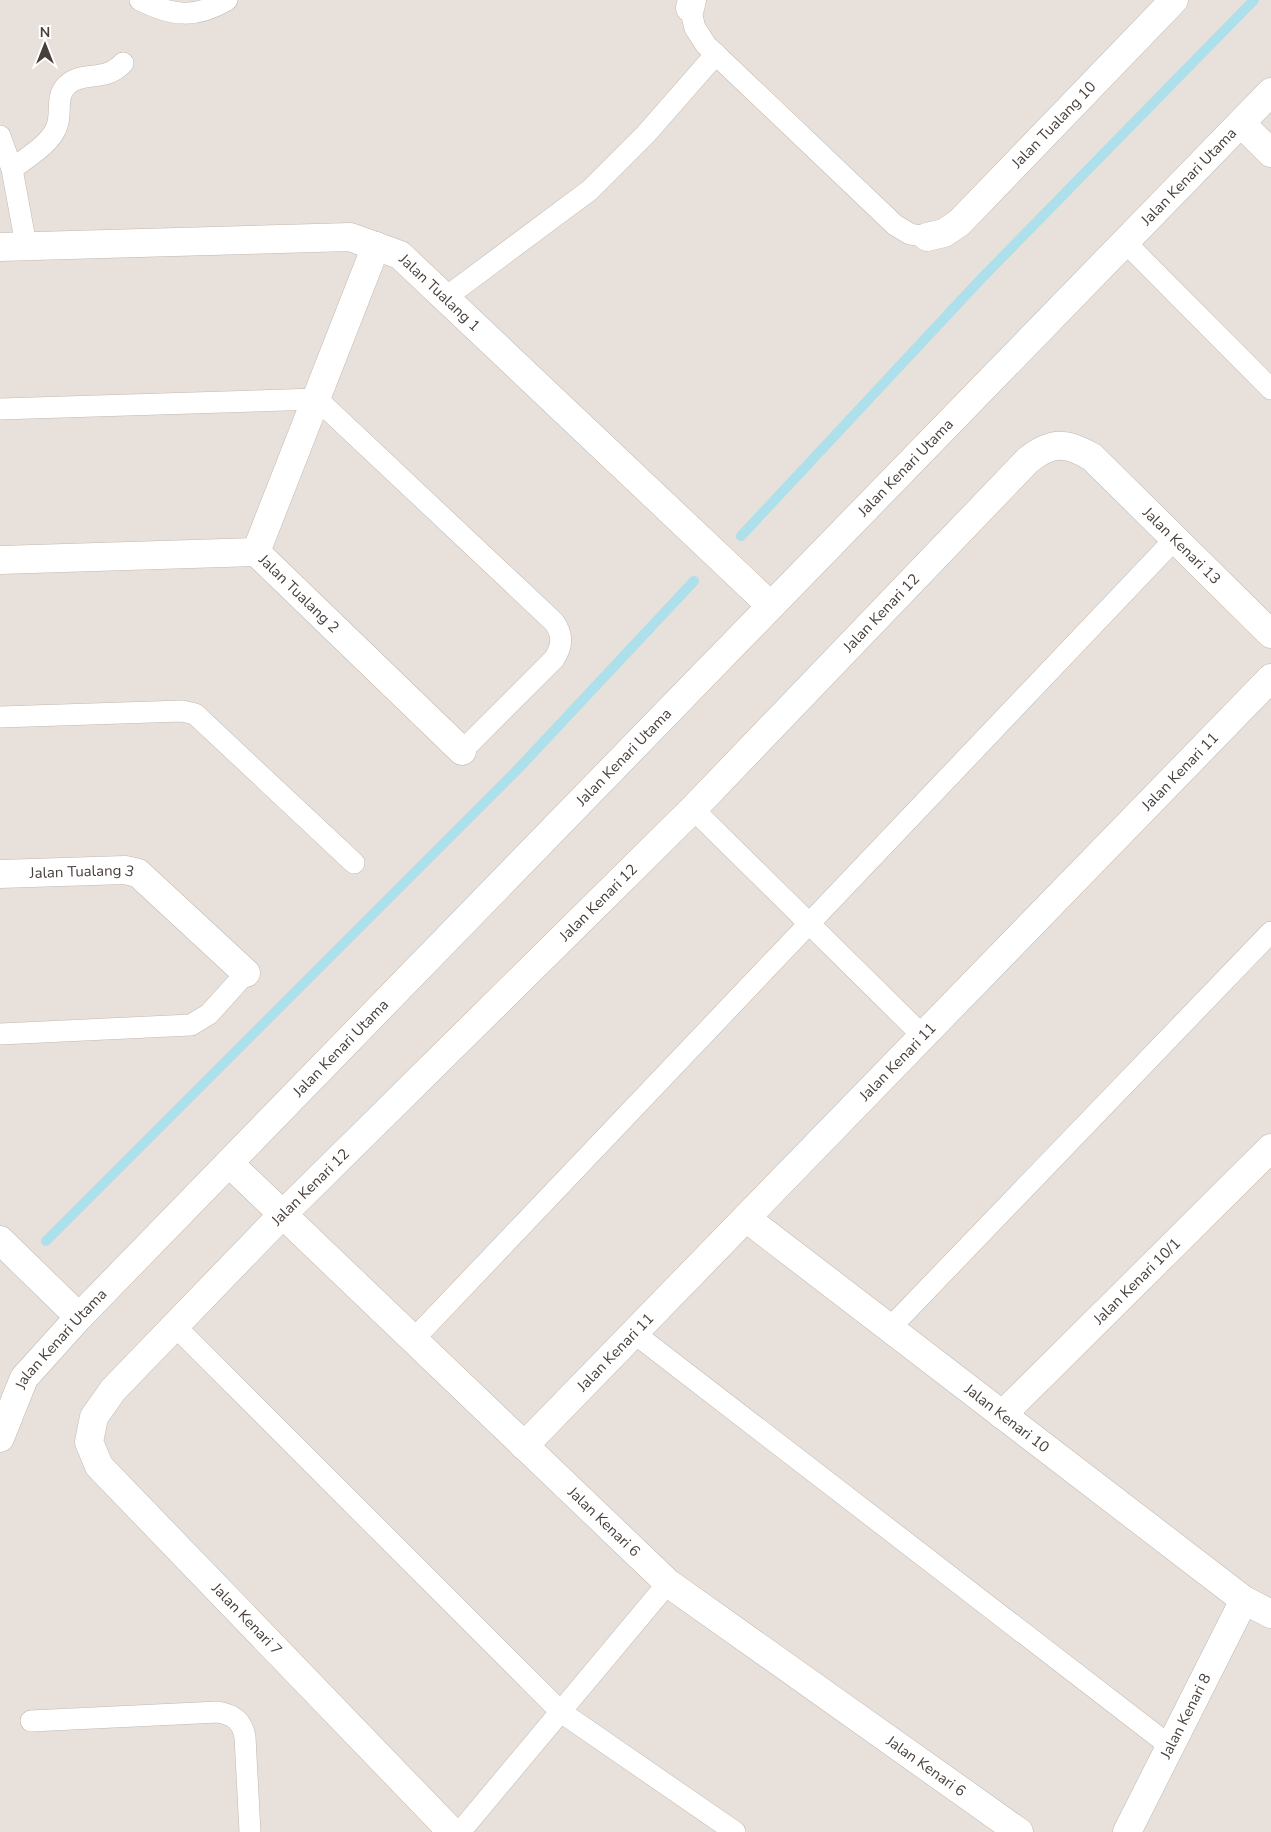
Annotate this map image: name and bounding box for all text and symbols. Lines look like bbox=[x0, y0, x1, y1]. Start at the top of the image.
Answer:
north arrow bbox=[20, 20, 70, 70]
text: N bbox=[40, 23, 50, 42]
street label: Jalan Tualang 10 bbox=[1006, 77, 1100, 173]
street label: Jalan Kenari Utama bbox=[1136, 123, 1241, 230]
street label: Jalan Tualang 1 bbox=[394, 249, 485, 336]
street label: Jalan Kenari Utama bbox=[853, 414, 958, 521]
street label: Jalan Kenari 13 bbox=[1138, 502, 1225, 589]
street label: Jalan Tualang 2 bbox=[254, 549, 344, 637]
street label: Jalan Kenari 12 bbox=[838, 569, 924, 657]
street label: Jalan Kenari Utama bbox=[571, 704, 676, 811]
street label: Jalan Kenari 11 bbox=[1137, 728, 1223, 816]
street label: Jalan Kenari 12 bbox=[554, 859, 642, 946]
street label: Jalan Tualang 3 bbox=[28, 860, 136, 883]
street label: Jalan Kenari Utama bbox=[288, 995, 393, 1102]
street label: Jalan Kenari 11 bbox=[854, 1018, 940, 1106]
street label: Jalan Kenari 12 bbox=[266, 1144, 354, 1231]
street label: Jalan Kenari 10/1 bbox=[1088, 1233, 1185, 1330]
street label: Jalan Kenari Utama bbox=[10, 1284, 111, 1393]
street label: Jalan Kenari 11 bbox=[572, 1309, 658, 1396]
street label: Jalan Kenari 10 bbox=[960, 1379, 1054, 1457]
street label: Jalan Kenari 6 bbox=[563, 1482, 645, 1561]
street label: Jalan Kenari 7 bbox=[207, 1578, 286, 1659]
street label: Jalan Kenari 8 bbox=[1155, 1670, 1215, 1763]
street label: Jalan Kenari 6 bbox=[882, 1730, 970, 1801]

